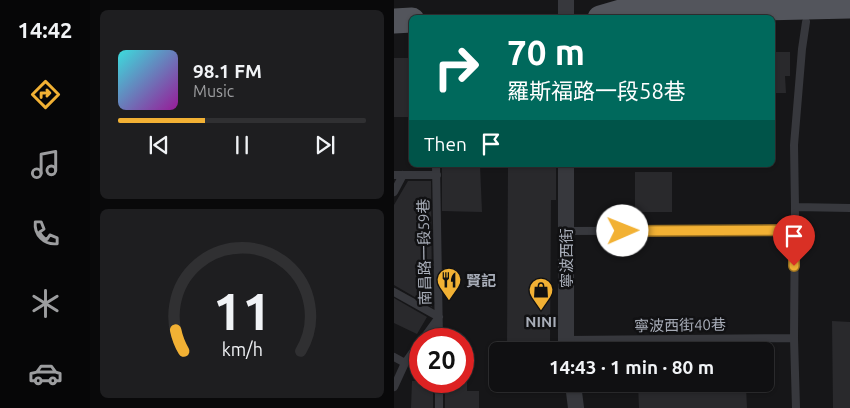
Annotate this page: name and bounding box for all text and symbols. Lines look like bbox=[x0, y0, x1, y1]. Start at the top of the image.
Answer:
text: 14:42 bbox=[17, 17, 73, 42]
text: 70 m bbox=[507, 32, 585, 72]
icon: right bbox=[424, 35, 489, 100]
text: 98.1 FM bbox=[193, 60, 262, 82]
icon: directions bbox=[28, 77, 63, 112]
text: 羅斯福路一段58巷 bbox=[507, 78, 686, 103]
text: Music bbox=[193, 82, 234, 100]
icon: arrive bbox=[477, 130, 505, 158]
icon: previous bbox=[145, 131, 173, 159]
icon: pause bbox=[228, 131, 256, 159]
icon: next bbox=[311, 131, 339, 159]
text: Then bbox=[424, 133, 467, 155]
icon: music bbox=[28, 147, 63, 182]
street label: 南昌路一段59巷 bbox=[415, 198, 433, 306]
position arrow bbox=[596, 204, 648, 256]
pin bbox=[773, 215, 815, 266]
icon: phone bbox=[28, 216, 63, 251]
icon: arrive bbox=[780, 222, 808, 250]
street label: 寧波西街 bbox=[558, 228, 575, 288]
restaurant icon: 賢記 bbox=[436, 267, 462, 301]
place label: 賢記 bbox=[466, 272, 496, 289]
shop icon: NINI bbox=[528, 277, 554, 311]
text: 11 bbox=[213, 282, 271, 340]
icon: climate bbox=[28, 286, 63, 321]
place label: NINI bbox=[525, 313, 557, 330]
street label: 寧波西街40巷 bbox=[634, 316, 726, 334]
speed limit sign: 20 bbox=[409, 328, 474, 393]
text: km/h bbox=[221, 339, 263, 359]
icon: car bbox=[28, 356, 63, 391]
text: 14:43 · 1 min · 80 m bbox=[549, 356, 714, 378]

